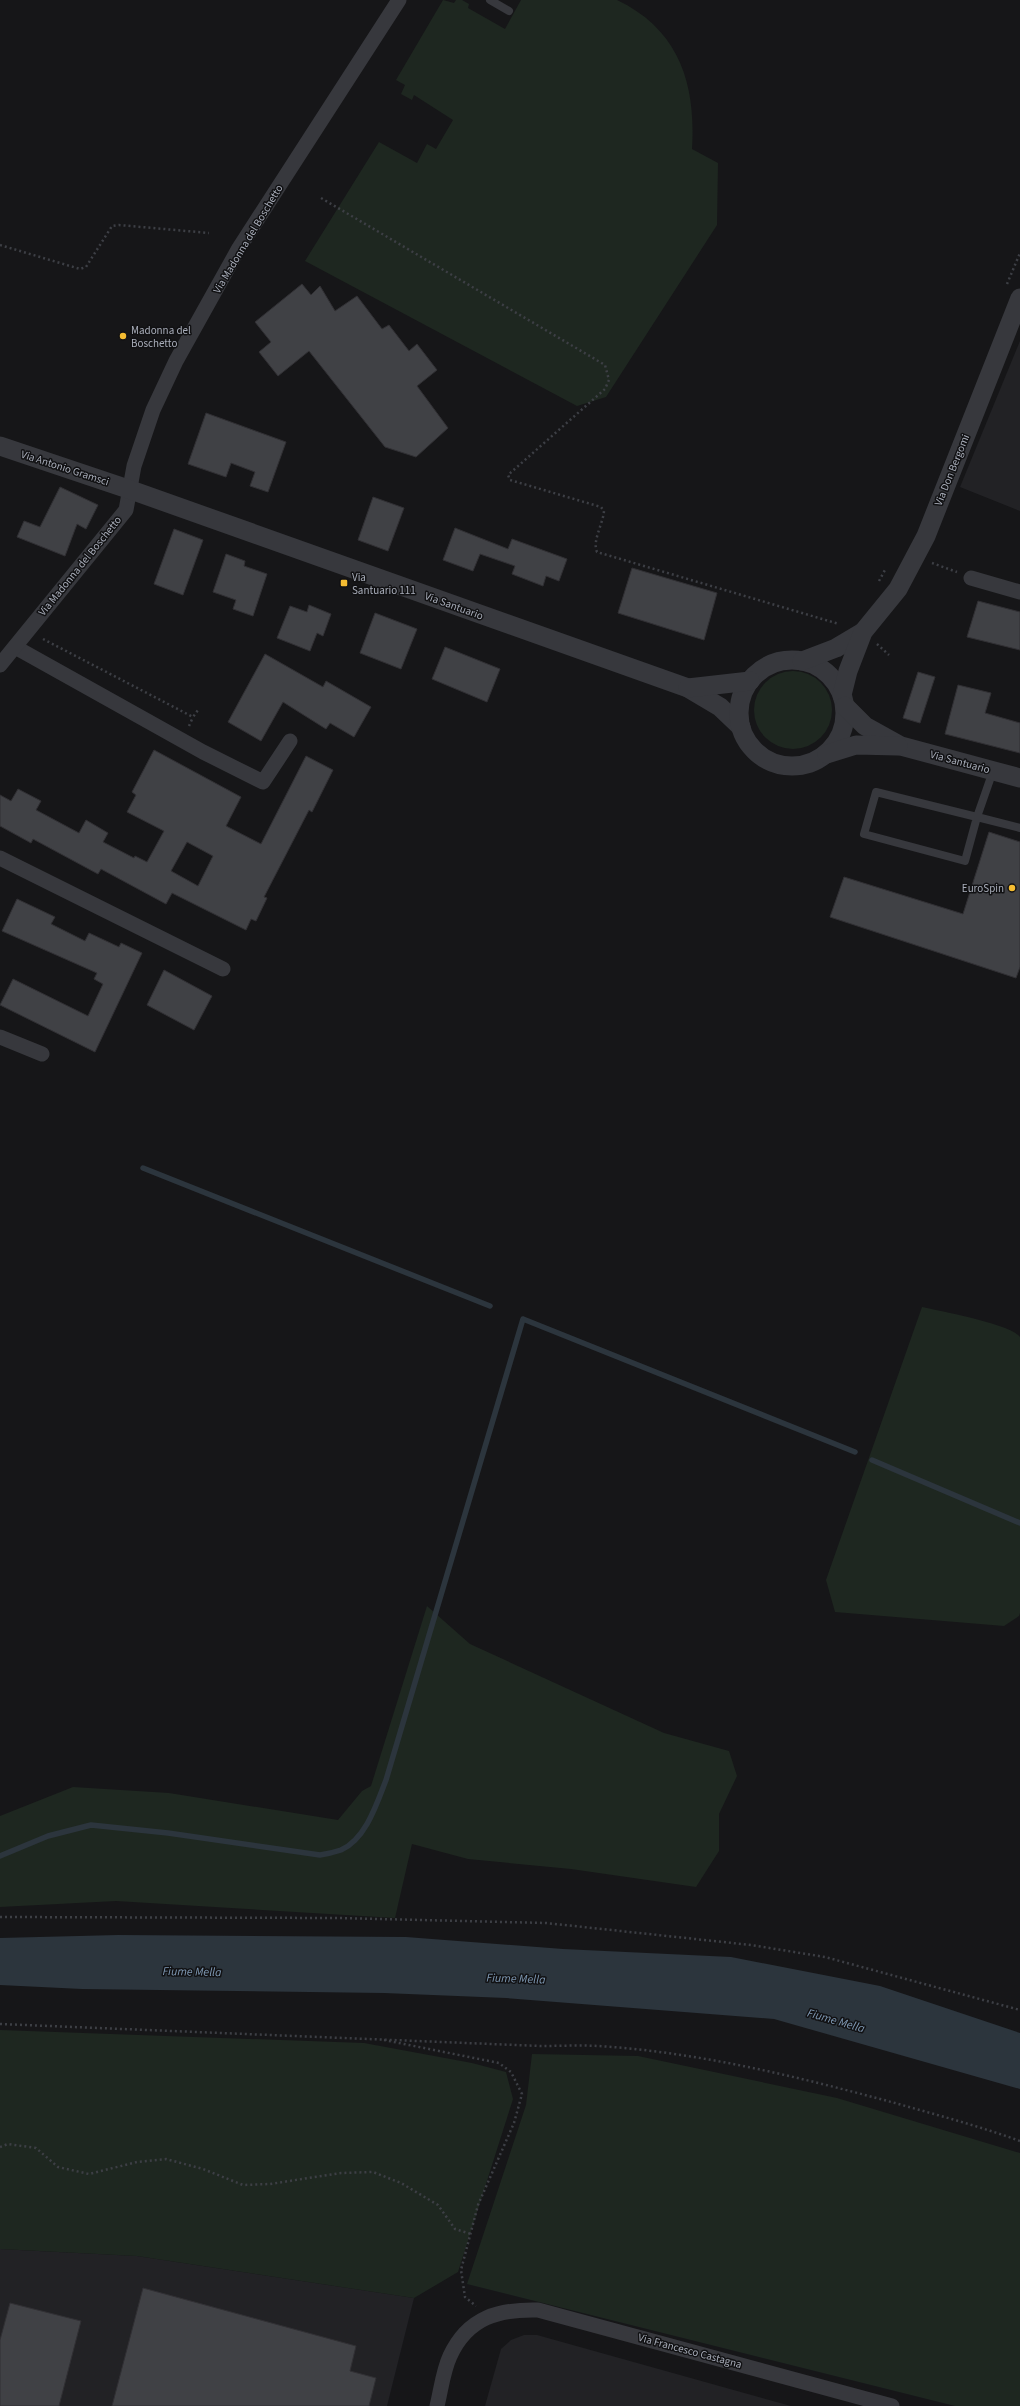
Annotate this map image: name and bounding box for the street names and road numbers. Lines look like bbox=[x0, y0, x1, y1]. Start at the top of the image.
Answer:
street label: Via Madonna del Boschetto bbox=[210, 182, 286, 296]
street label: Via Don Bergomi bbox=[931, 432, 973, 508]
street label: Via Antonio Gramsci bbox=[19, 447, 111, 489]
street label: Via Madonna del Boschetto bbox=[35, 513, 125, 619]
street label: Via Santuario bbox=[423, 588, 485, 624]
street label: Via Santuario bbox=[928, 747, 992, 777]
street label: Via Francesco Castagna bbox=[637, 2330, 743, 2372]

